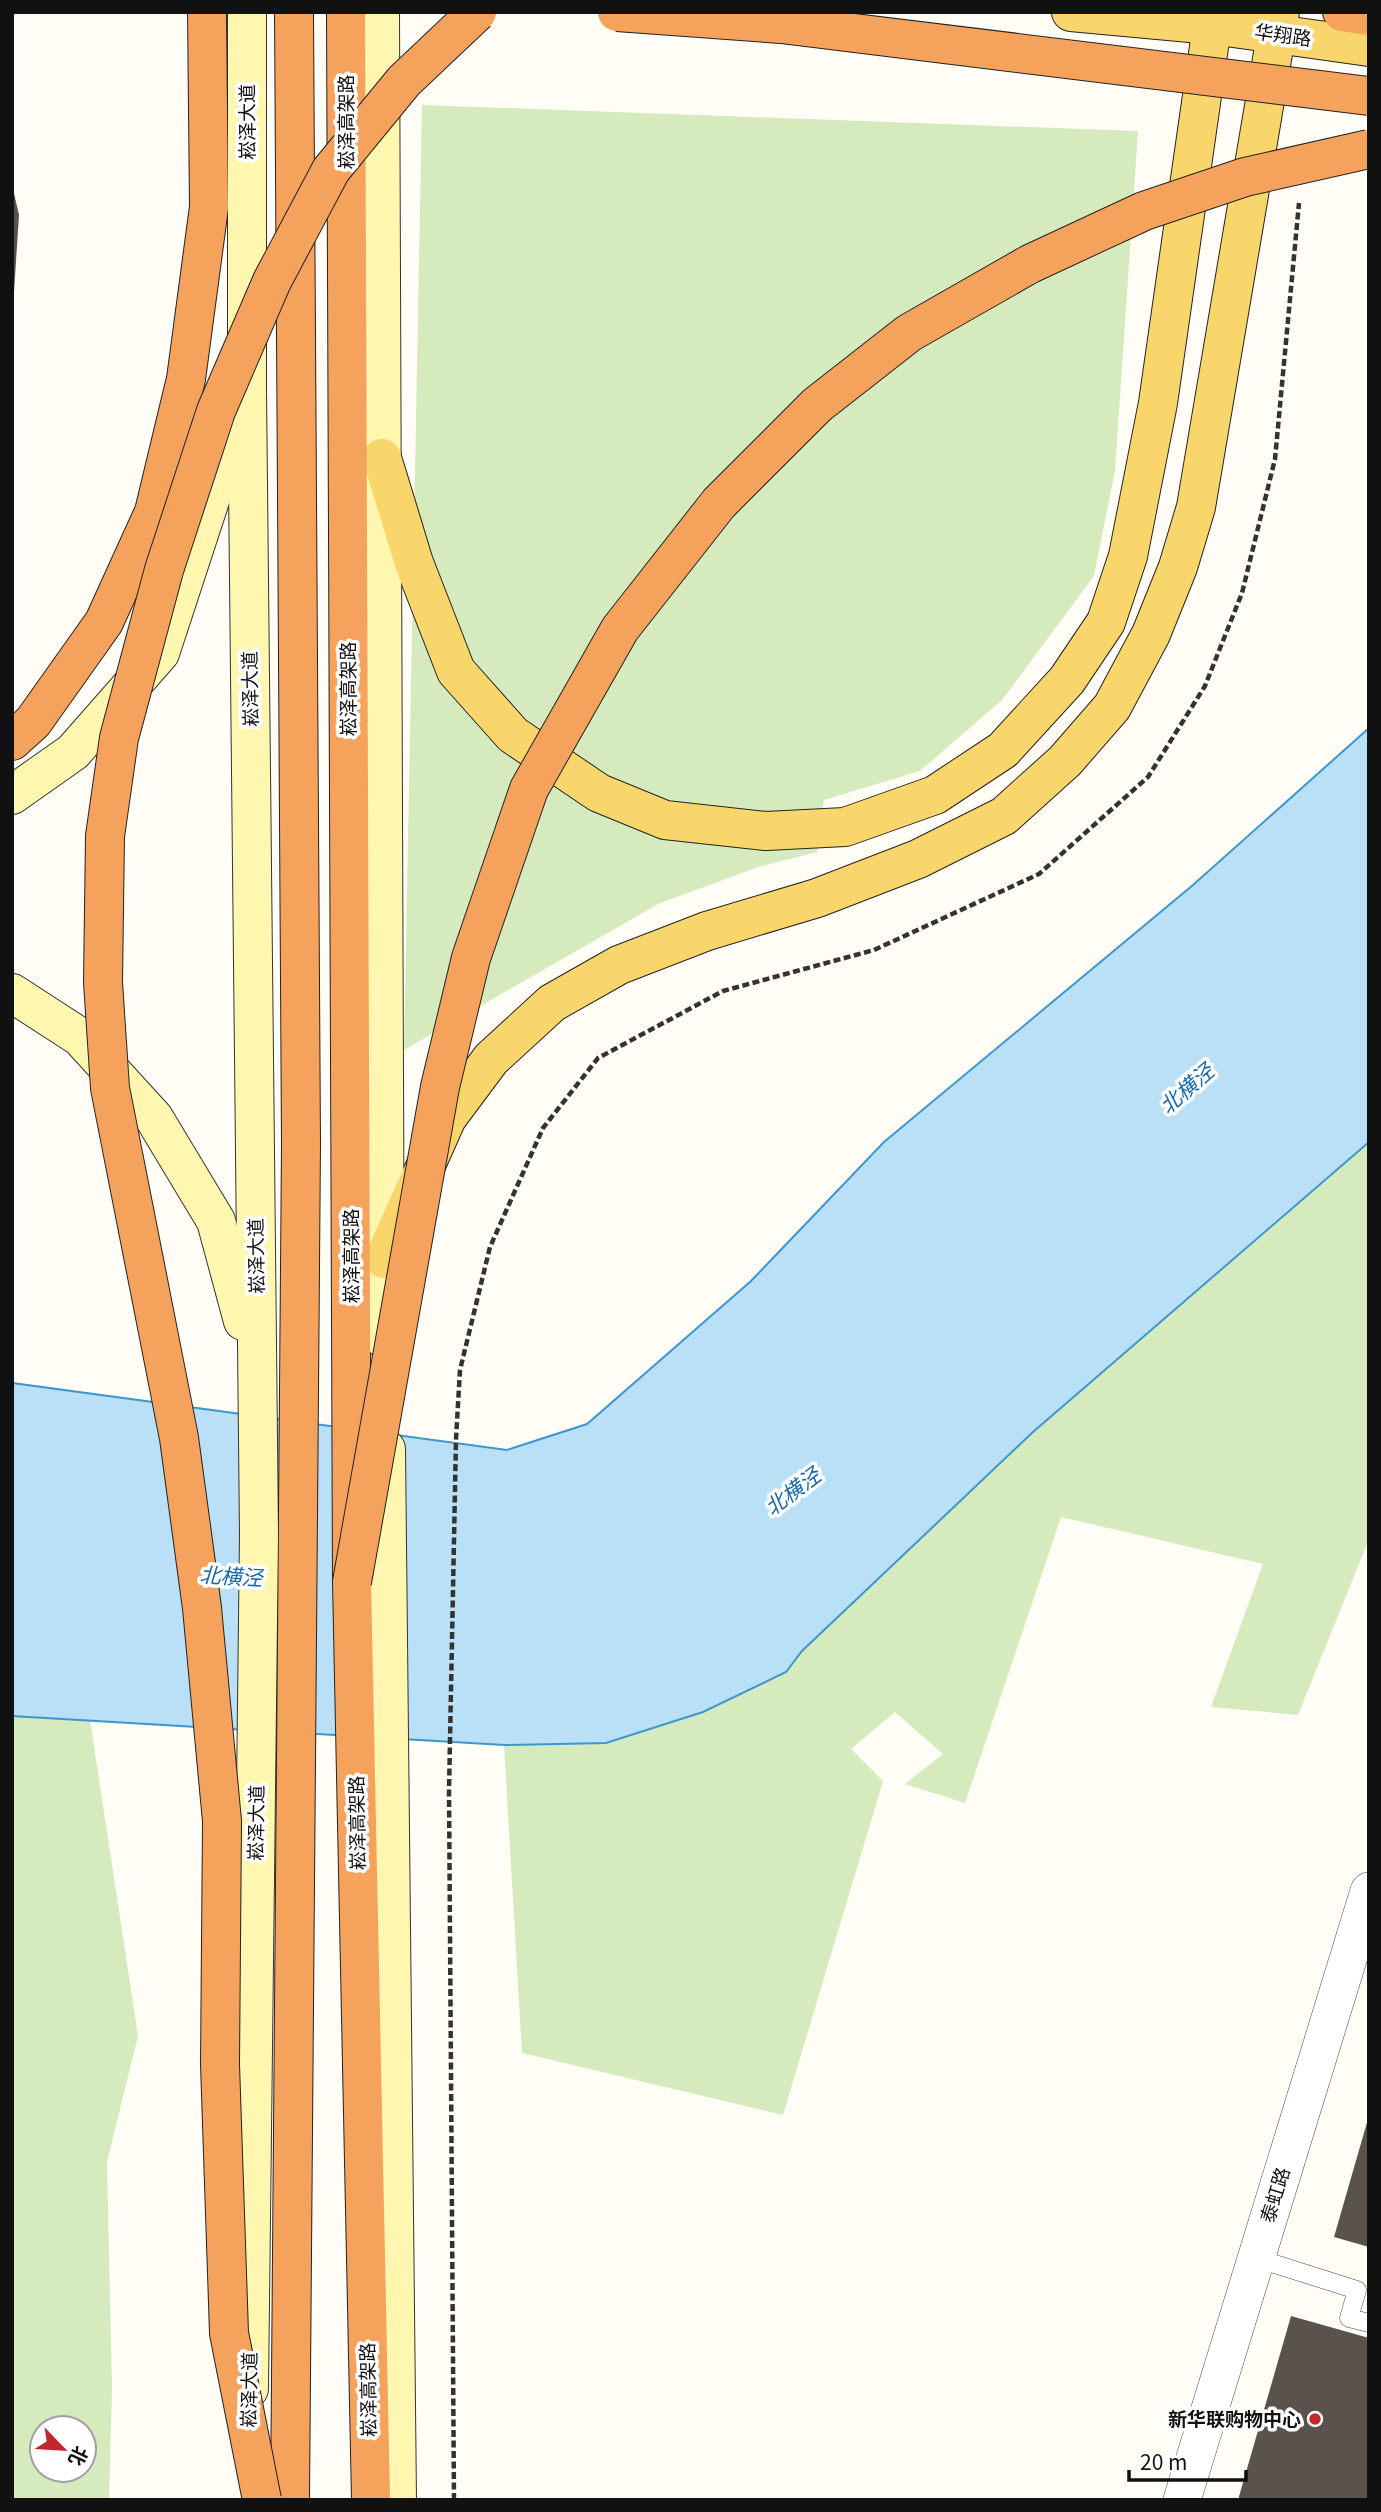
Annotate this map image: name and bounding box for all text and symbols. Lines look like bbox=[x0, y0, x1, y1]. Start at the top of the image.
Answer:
street label: 华翔路 bbox=[1253, 16, 1313, 51]
street label: 崧泽高架路 bbox=[331, 74, 358, 170]
street label: 崧泽大道 bbox=[232, 84, 259, 160]
street label: 崧泽高架路 bbox=[333, 641, 360, 737]
street label: 崧泽大道 bbox=[234, 651, 263, 727]
water label: 北横泾 bbox=[1152, 1054, 1221, 1119]
street label: 崧泽高架路 bbox=[336, 1208, 363, 1304]
street label: 崧泽大道 bbox=[240, 1218, 269, 1294]
water label: 北横泾 bbox=[758, 1458, 828, 1521]
water label: 北横泾 bbox=[199, 1558, 265, 1592]
street label: 崧泽高架路 bbox=[341, 1775, 370, 1871]
street label: 崧泽大道 bbox=[240, 1785, 269, 1861]
street label: 泰虹路 bbox=[1252, 2163, 1295, 2226]
street label: 崧泽高架路 bbox=[352, 2342, 381, 2438]
street label: 崧泽大道 bbox=[233, 2352, 262, 2428]
place label: 新华联购物中心 bbox=[1168, 2404, 1301, 2431]
marker: 新华联购物中心 bbox=[1307, 2411, 1323, 2427]
north arrow bbox=[28, 2414, 98, 2484]
scale bar bbox=[1129, 2438, 1246, 2482]
text: 北 bbox=[64, 2442, 96, 2471]
text: 20 m bbox=[1140, 2446, 1187, 2476]

